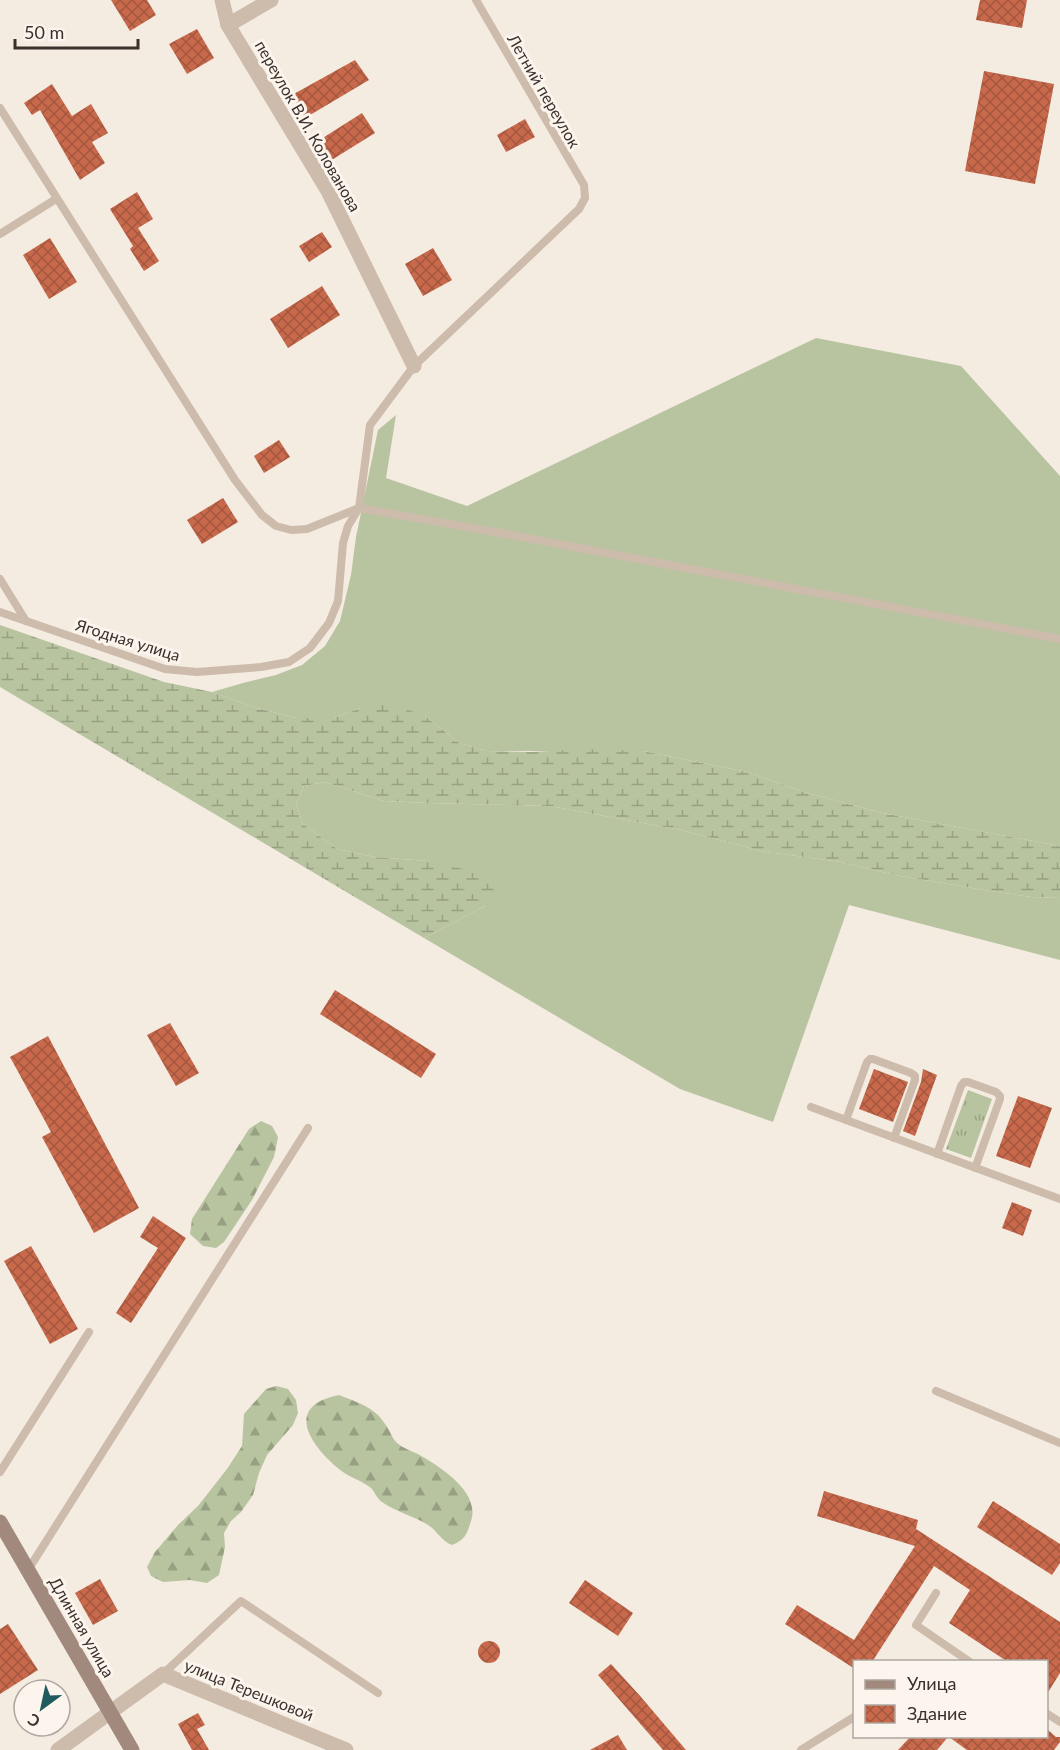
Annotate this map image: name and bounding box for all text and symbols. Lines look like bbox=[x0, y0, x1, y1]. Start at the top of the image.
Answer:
scale bar bbox=[15, 12, 138, 50]
text: 50 m bbox=[24, 21, 64, 43]
street label: Летний переулок bbox=[504, 30, 585, 152]
street label: переулок В.И. Колованова bbox=[252, 37, 365, 215]
street label: Ягодная улица bbox=[73, 614, 183, 664]
street label: Длинная улица bbox=[46, 1573, 119, 1680]
street label: улица Терешковой bbox=[182, 1655, 317, 1724]
legend bbox=[853, 1660, 1048, 1738]
text: Улица bbox=[907, 1672, 957, 1694]
north arrow bbox=[12, 1678, 72, 1738]
text: Здание bbox=[907, 1702, 967, 1724]
text: С bbox=[24, 1710, 43, 1732]

